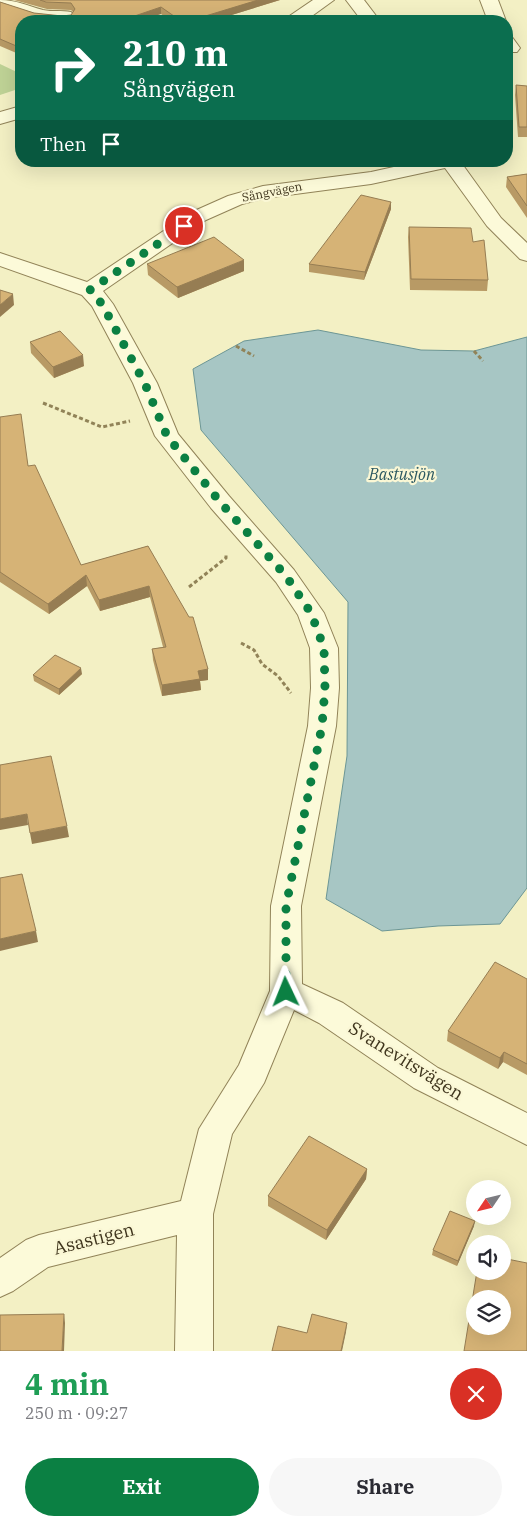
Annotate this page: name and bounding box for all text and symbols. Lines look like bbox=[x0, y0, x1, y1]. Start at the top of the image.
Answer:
text: 210 m bbox=[123, 30, 228, 76]
icon: right bbox=[40, 35, 105, 100]
text: Sångvägen bbox=[123, 74, 235, 103]
icon: arrive bbox=[97, 130, 125, 158]
text: Then bbox=[40, 132, 87, 156]
street label: Sångvägen bbox=[240, 178, 304, 205]
pin bbox=[163, 205, 205, 247]
icon: arrive bbox=[170, 212, 198, 240]
water label: Bastusjön bbox=[368, 464, 435, 484]
position arrow bbox=[259, 965, 311, 1017]
street label: Svanevitsvägen bbox=[345, 1016, 468, 1105]
north arrow bbox=[466, 1180, 511, 1225]
map controls bbox=[466, 1180, 511, 1335]
street label: Asastigen bbox=[51, 1217, 137, 1260]
button: sound bbox=[466, 1235, 511, 1280]
button: layers bbox=[466, 1290, 511, 1335]
text: 4 min bbox=[25, 1364, 109, 1403]
button: close bbox=[450, 1368, 502, 1420]
text: 250 m · 09:27 bbox=[25, 1403, 128, 1423]
button: Exit bbox=[25, 1458, 259, 1516]
button: Share bbox=[269, 1458, 502, 1516]

